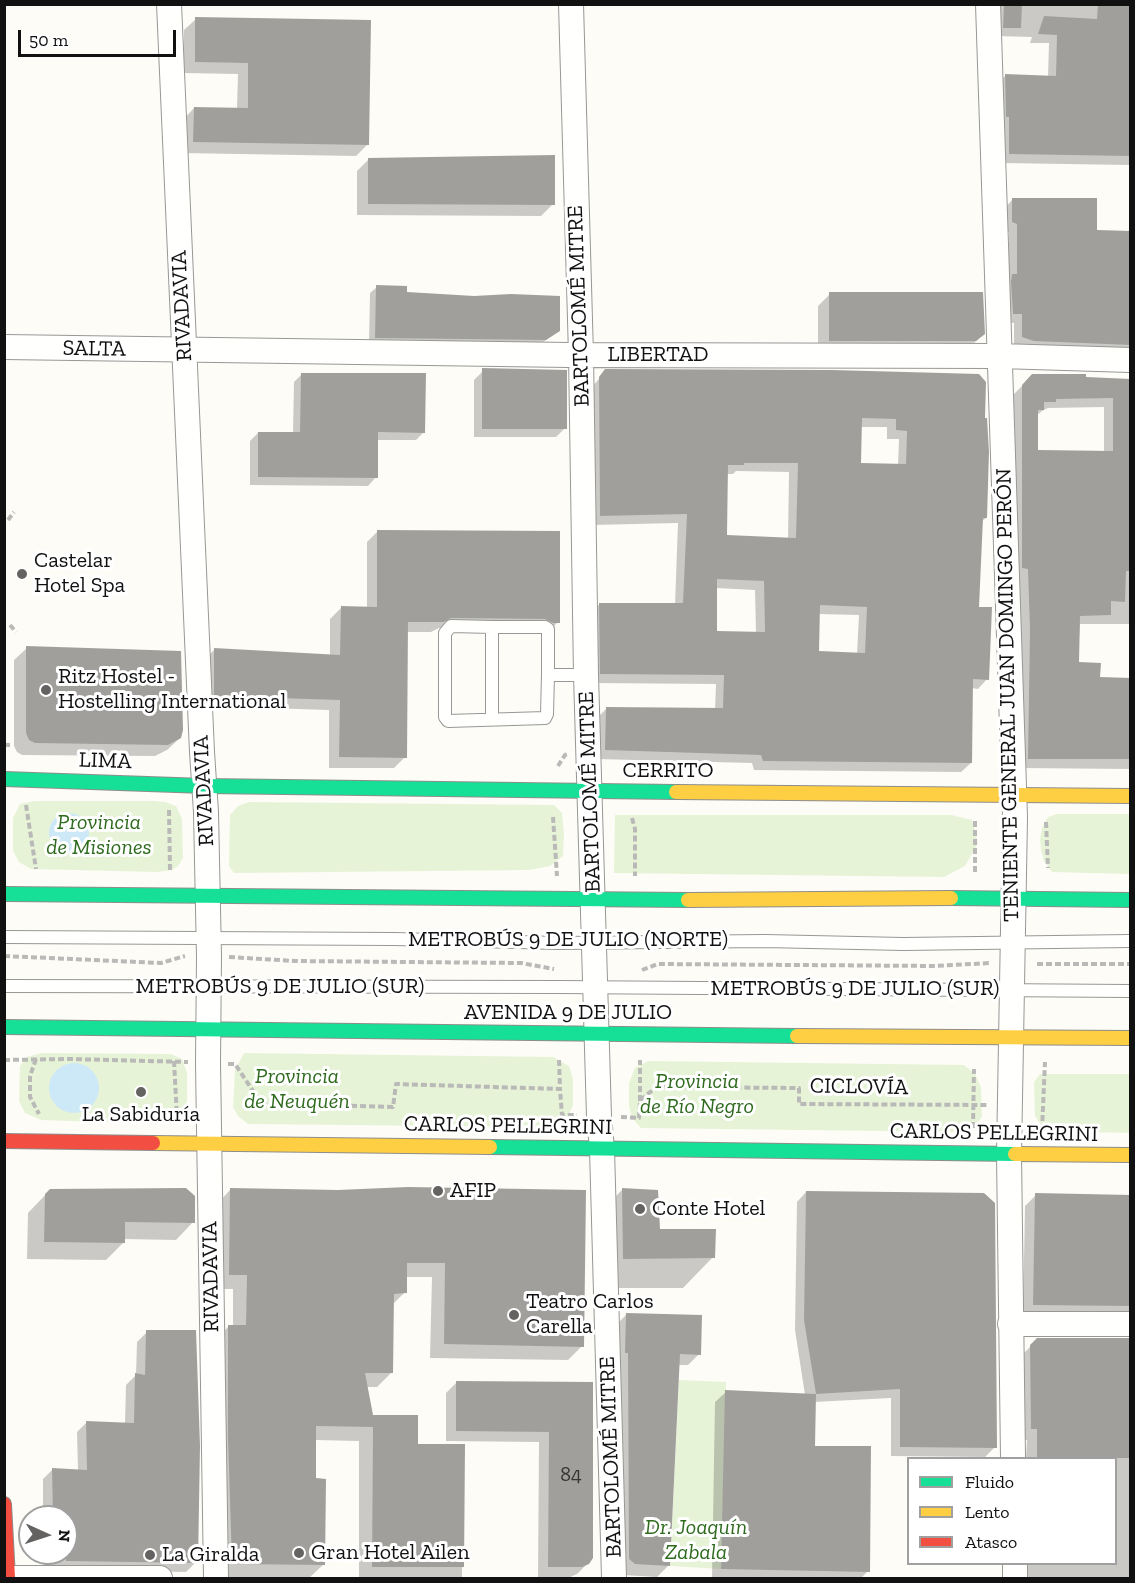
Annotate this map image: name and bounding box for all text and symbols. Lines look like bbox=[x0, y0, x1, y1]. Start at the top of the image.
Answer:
scale bar bbox=[21, 18, 178, 56]
text: 50 m bbox=[29, 29, 68, 51]
street label: BARTOLOMÉ MITRE bbox=[562, 205, 596, 407]
street label: RIVADAVIA bbox=[166, 250, 198, 362]
street label: SALTA bbox=[62, 335, 126, 363]
street label: LIBERTAD bbox=[608, 342, 708, 368]
street label: TENIENTE GENERAL JUAN DOMINGO PERÓN bbox=[991, 468, 1025, 922]
place label: Castelar Hotel Spa bbox=[34, 548, 125, 600]
marker: Castelar Hotel Spa bbox=[15, 567, 29, 581]
place label: Ritz Hostel - Hostelling International bbox=[58, 664, 286, 716]
marker: Ritz Hostel - Hostelling International bbox=[39, 683, 53, 697]
street label: BARTOLOMÉ MITRE bbox=[573, 691, 607, 893]
street label: RIVADAVIA bbox=[188, 735, 220, 847]
street label: LIMA bbox=[78, 747, 132, 775]
street label: CERRITO bbox=[623, 758, 713, 784]
park label: Provincia de Misiones bbox=[46, 810, 152, 861]
street label: METROBÚS 9 DE JULIO (NORTE) bbox=[408, 927, 728, 953]
street label: METROBÚS 9 DE JULIO (SUR) bbox=[136, 974, 424, 1000]
street label: METROBÚS 9 DE JULIO (SUR) bbox=[711, 976, 999, 1002]
street label: AVENIDA 9 DE JULIO bbox=[464, 1000, 672, 1026]
park label: Provincia de Neuquén bbox=[244, 1064, 350, 1116]
park label: Provincia de Río Negro bbox=[640, 1069, 754, 1120]
street label: CICLOVÍA bbox=[810, 1073, 908, 1101]
marker: La Sabiduría bbox=[134, 1085, 148, 1099]
place label: La Sabiduría bbox=[82, 1102, 200, 1128]
street label: CARLOS PELLEGRINI bbox=[404, 1111, 612, 1141]
street label: CARLOS PELLEGRINI bbox=[890, 1118, 1098, 1148]
place label: AFIP bbox=[450, 1178, 496, 1204]
marker: AFIP bbox=[431, 1184, 445, 1198]
place label: Conte Hotel bbox=[652, 1196, 765, 1222]
marker: Conte Hotel bbox=[633, 1202, 647, 1216]
street label: RIVADAVIA bbox=[197, 1221, 225, 1333]
place label: Teatro Carlos Carella bbox=[526, 1289, 654, 1340]
marker: Teatro Carlos Carella bbox=[507, 1308, 521, 1322]
street label: BARTOLOMÉ MITRE bbox=[594, 1356, 628, 1558]
legend bbox=[907, 1457, 1117, 1565]
house number: 84 bbox=[560, 1463, 582, 1487]
text: Fluido bbox=[965, 1471, 1014, 1493]
text: Lento bbox=[965, 1501, 1010, 1523]
north arrow bbox=[18, 1505, 78, 1565]
park label: Dr. Joaquín Zabala bbox=[645, 1515, 747, 1566]
text: N bbox=[55, 1529, 74, 1542]
text: Atasco bbox=[965, 1531, 1017, 1553]
place label: Gran Hotel Ailen bbox=[311, 1540, 470, 1566]
place label: La Giralda bbox=[162, 1542, 259, 1568]
marker: Gran Hotel Ailen bbox=[292, 1546, 306, 1560]
marker: La Giralda bbox=[143, 1548, 157, 1562]

